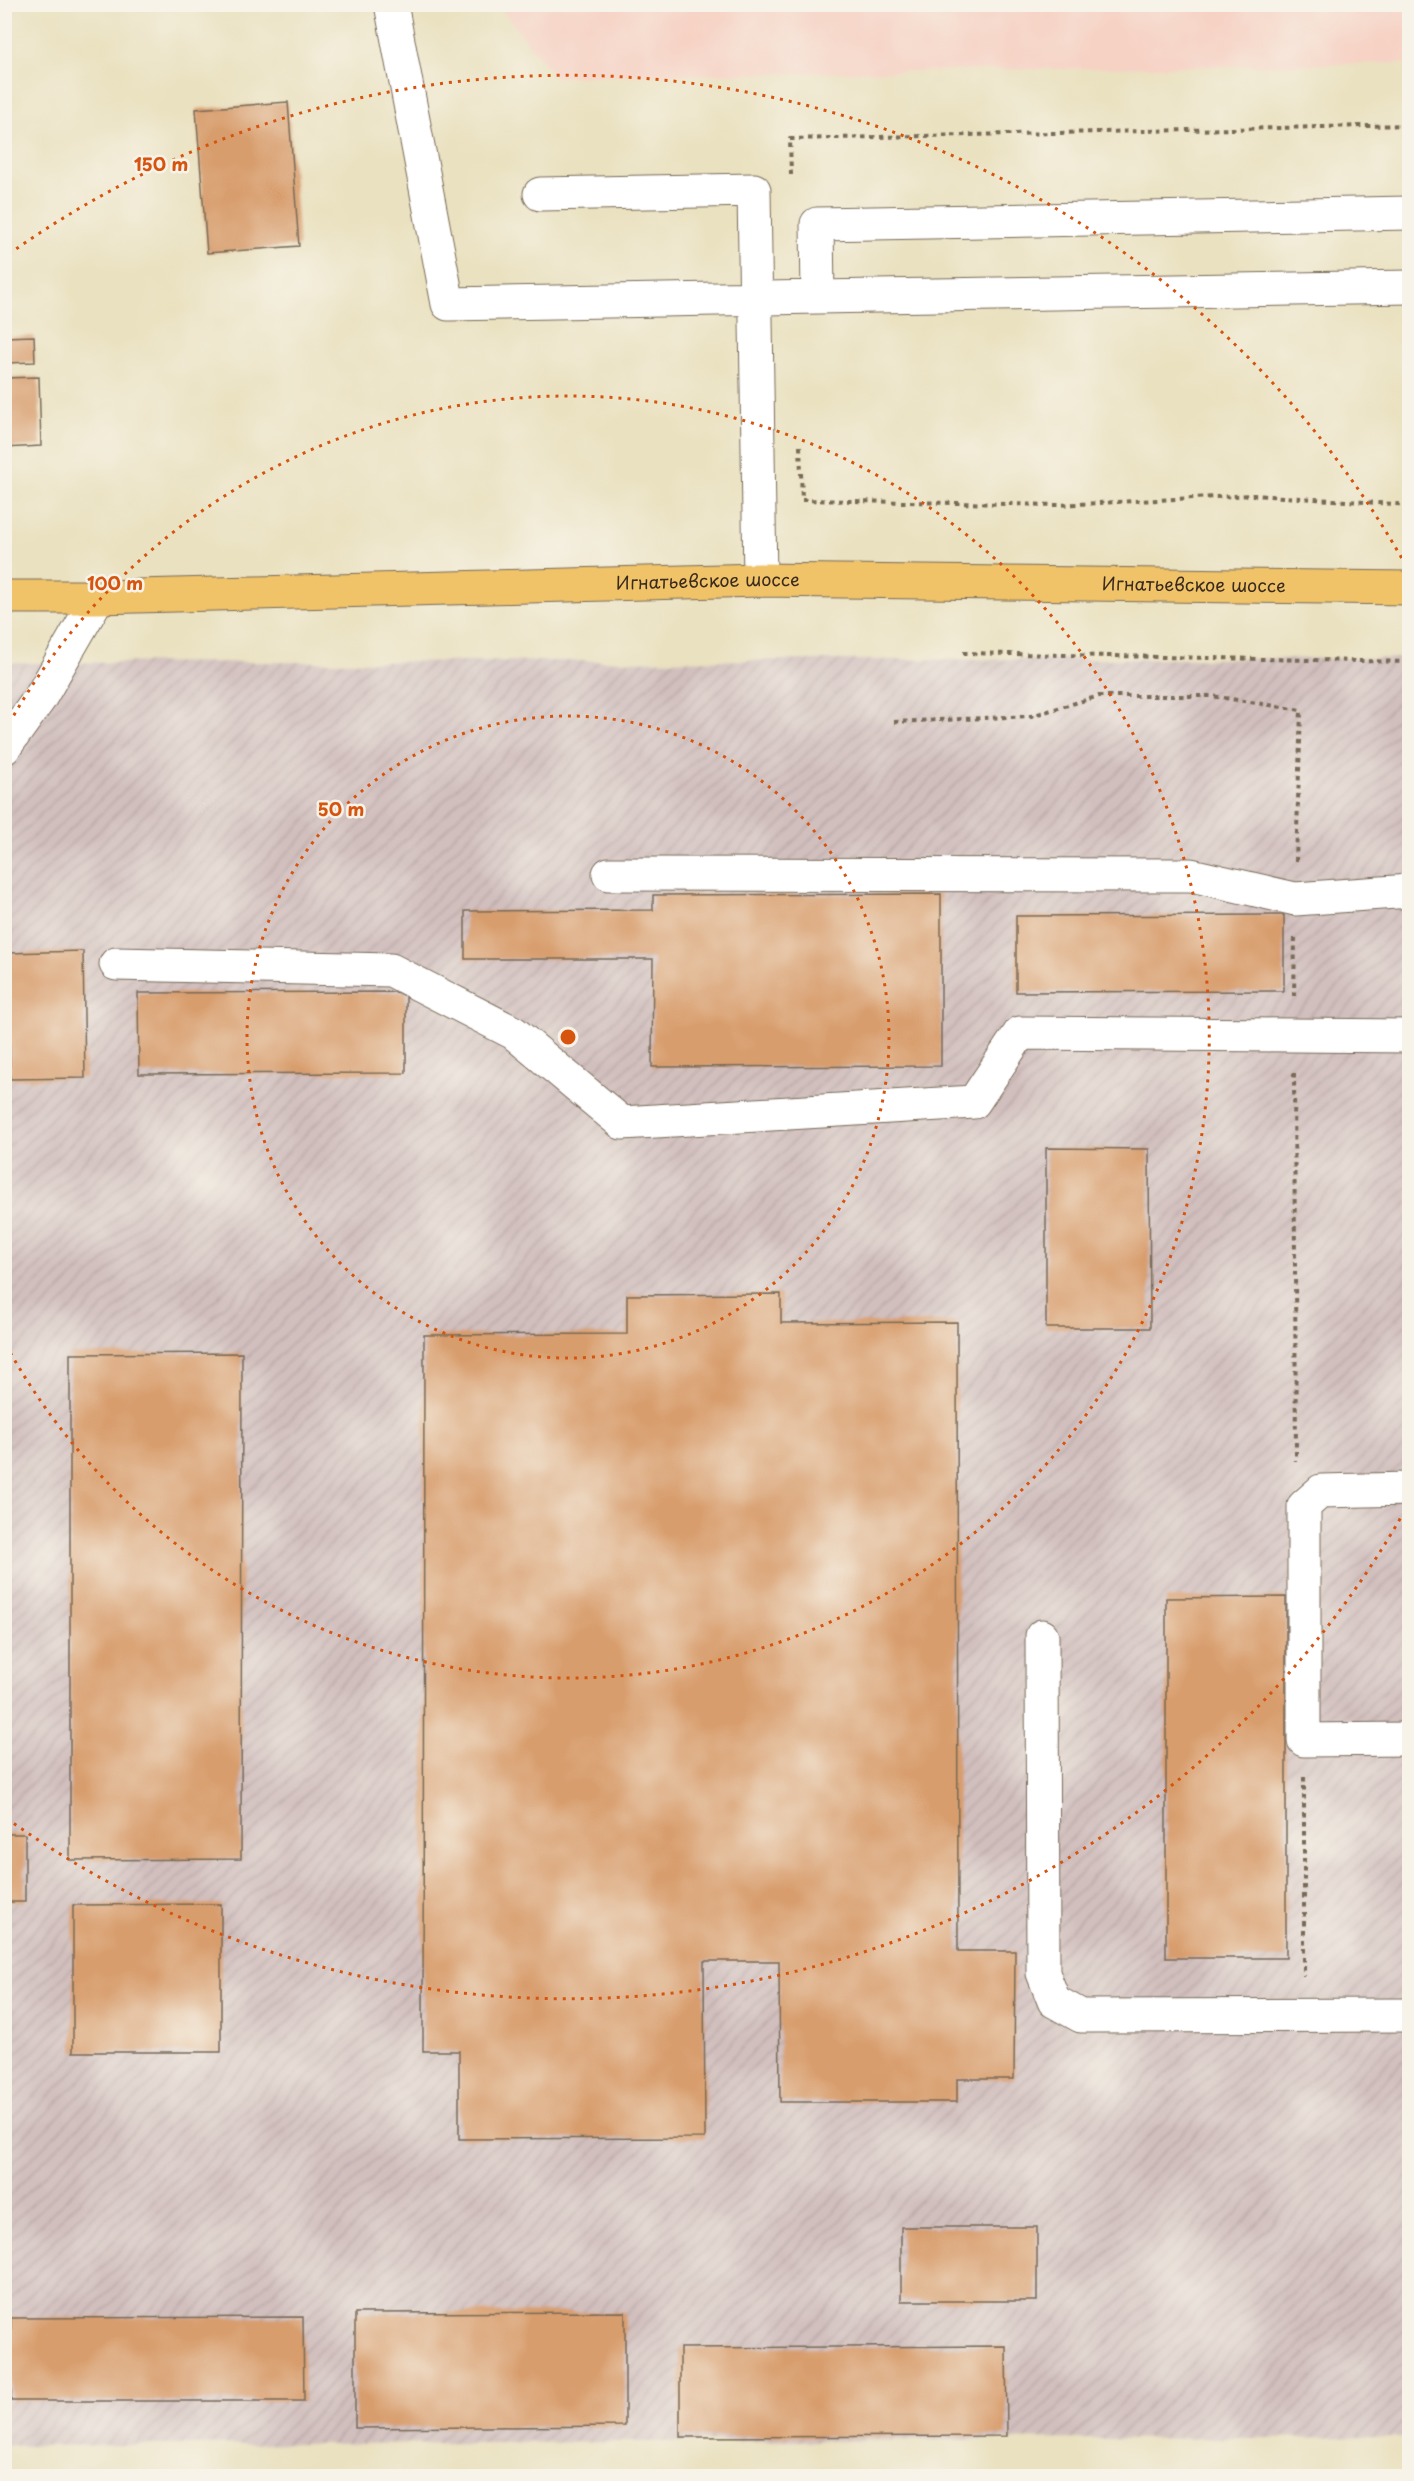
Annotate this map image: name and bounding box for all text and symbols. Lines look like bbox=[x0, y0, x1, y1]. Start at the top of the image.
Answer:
text: 150 m bbox=[134, 150, 188, 177]
street label: Игнатьевское шоссе bbox=[616, 565, 800, 596]
text: 100 m bbox=[87, 569, 143, 596]
street label: Игнатьевское шоссе bbox=[1102, 569, 1286, 598]
text: 50 m bbox=[318, 795, 364, 822]
centre of rings bbox=[558, 1027, 578, 1047]

